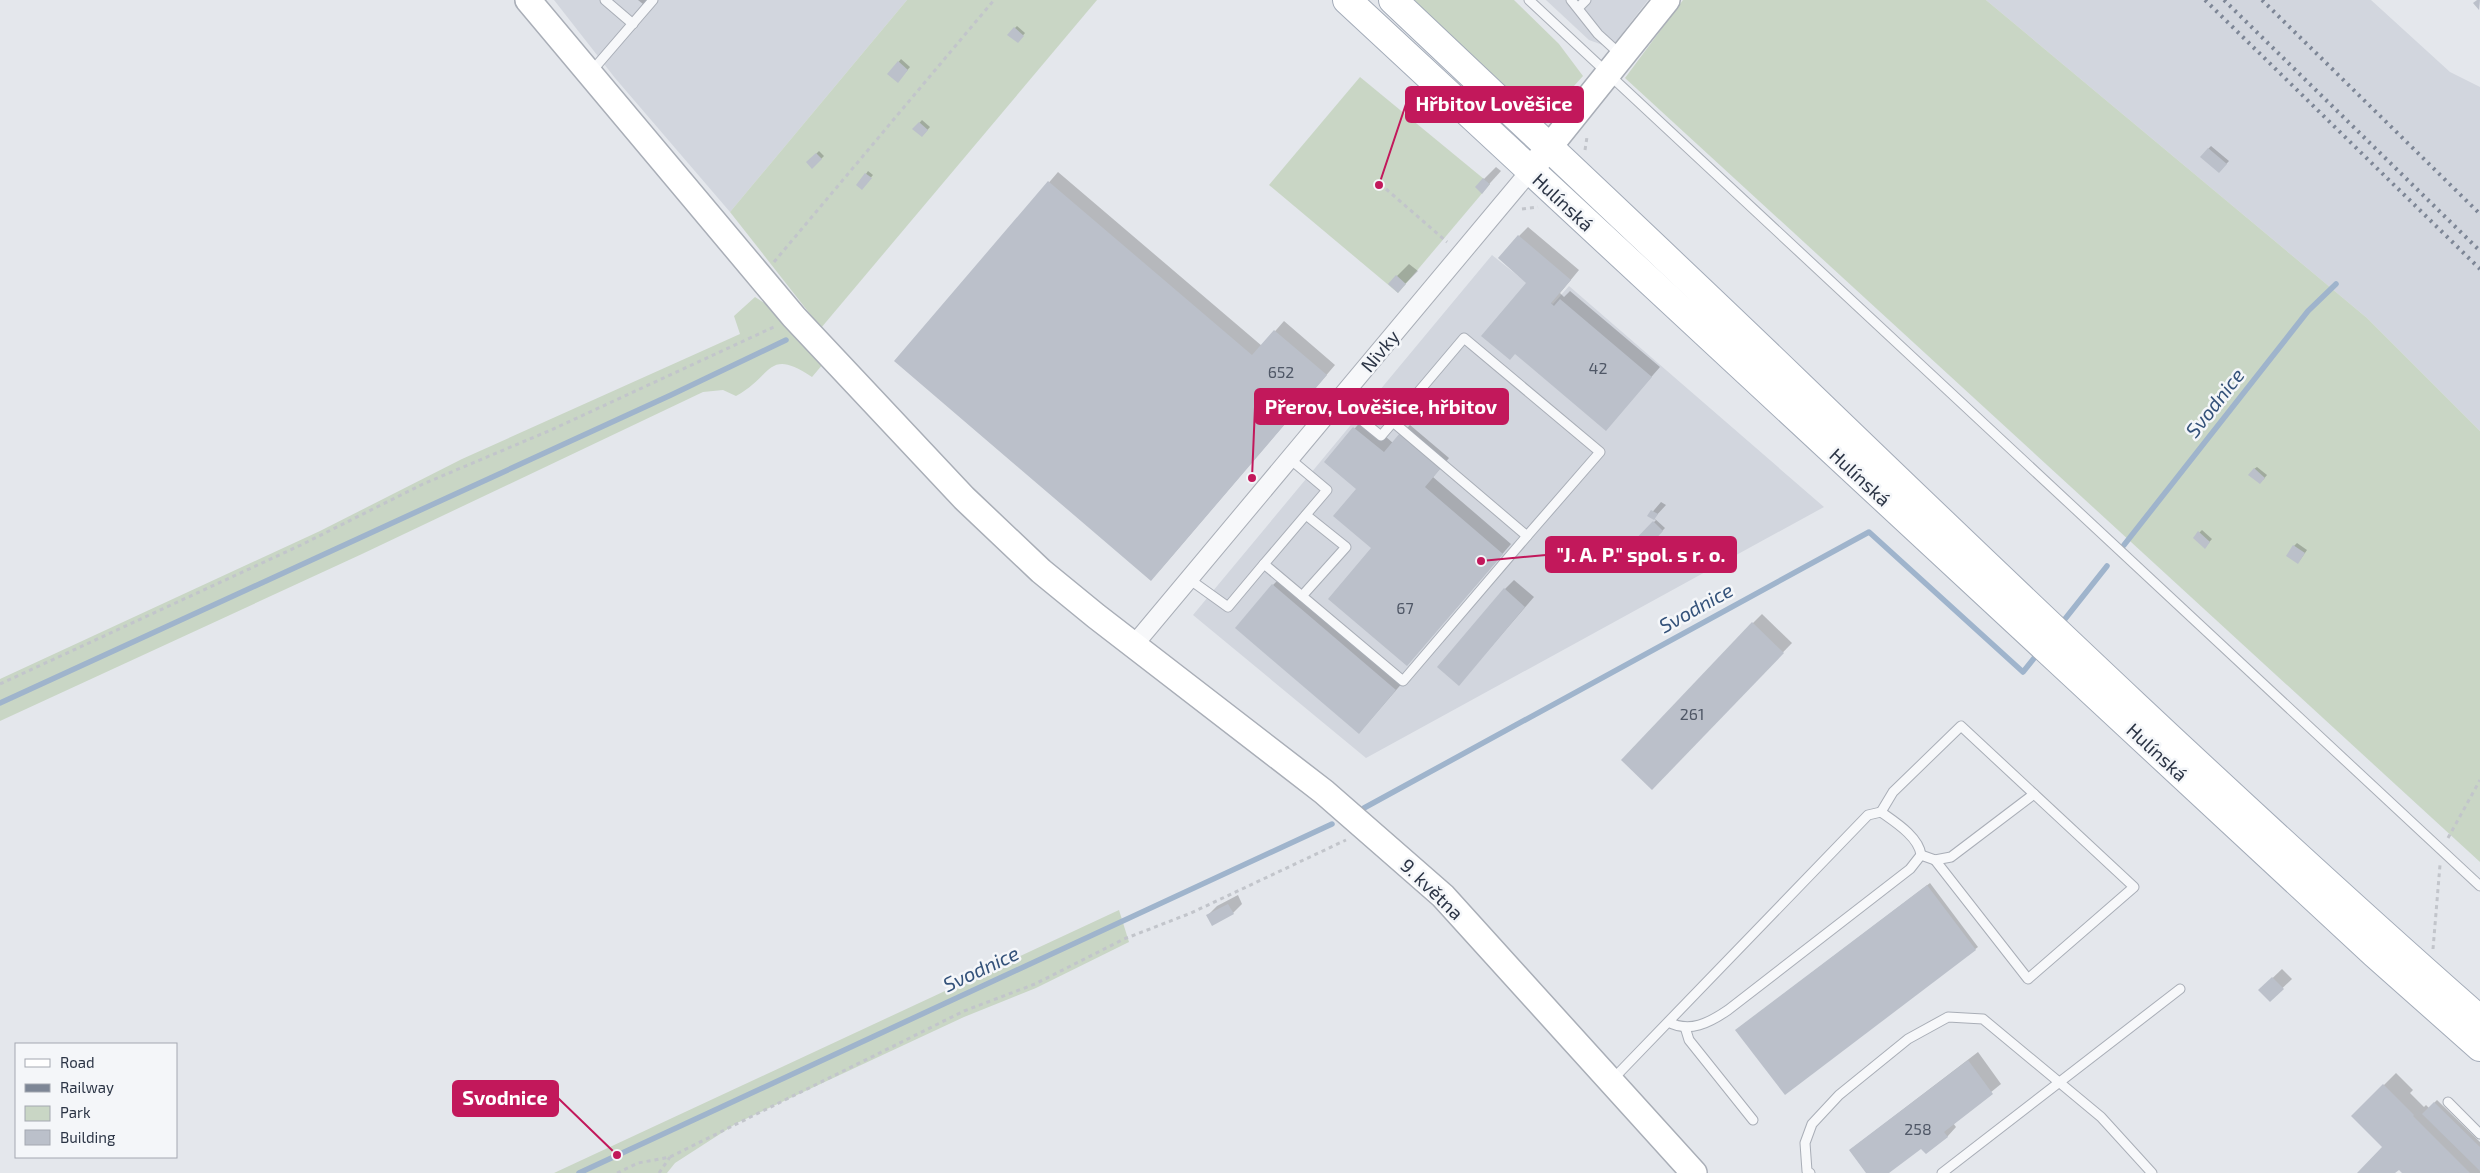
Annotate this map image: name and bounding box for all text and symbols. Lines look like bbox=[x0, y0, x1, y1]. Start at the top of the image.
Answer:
callout: Hřbitov Lověšice bbox=[1406, 87, 1583, 122]
text: Hřbitov Lověšice bbox=[1416, 91, 1572, 115]
street label: Hulínská bbox=[1528, 168, 1599, 236]
street label: Nivky bbox=[1355, 325, 1404, 376]
house number: 42 bbox=[1589, 358, 1607, 377]
house number: 652 bbox=[1268, 362, 1294, 381]
water label: Svodnice bbox=[2180, 363, 2249, 442]
callout: Přerov, Lověšice, hřbitov bbox=[1255, 389, 1508, 424]
text: Přerov, Lověšice, hřbitov bbox=[1265, 394, 1498, 418]
street label: Hulínská bbox=[1825, 443, 1896, 511]
callout: "J. A. P." spol. s r. o. bbox=[1546, 537, 1736, 572]
text: "J. A. P." spol. s r. o. bbox=[1557, 542, 1725, 566]
water label: Svodnice bbox=[1654, 577, 1737, 637]
house number: 67 bbox=[1396, 598, 1414, 617]
house number: 261 bbox=[1680, 704, 1704, 723]
street label: Hulínská bbox=[2122, 718, 2193, 786]
street label: 9. května bbox=[1396, 853, 1468, 924]
water label: Svodnice bbox=[939, 940, 1023, 996]
legend bbox=[15, 1043, 178, 1158]
text: Road bbox=[60, 1053, 95, 1071]
text: Railway bbox=[60, 1078, 114, 1096]
callout: Svodnice bbox=[453, 1081, 558, 1116]
text: Svodnice bbox=[462, 1085, 548, 1109]
text: Park bbox=[60, 1103, 91, 1121]
house number: 258 bbox=[1904, 1119, 1932, 1138]
text: Building bbox=[60, 1128, 116, 1146]

